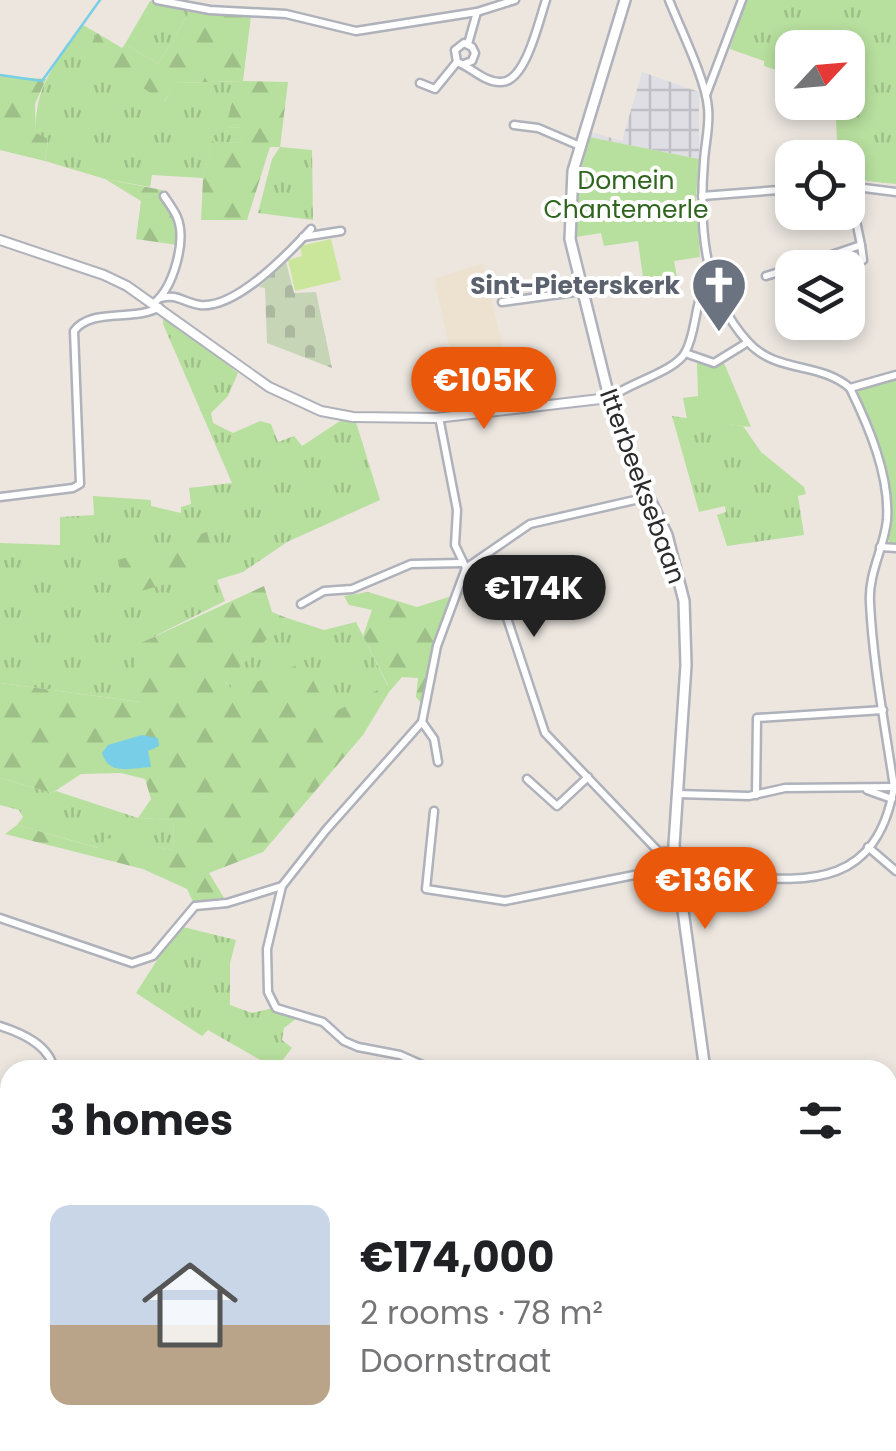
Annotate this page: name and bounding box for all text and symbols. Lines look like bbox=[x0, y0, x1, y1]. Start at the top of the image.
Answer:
north arrow bbox=[775, 30, 865, 120]
map controls bbox=[775, 30, 865, 340]
button: locate bbox=[775, 140, 865, 230]
park label: Domein Chantemerle bbox=[543, 163, 709, 227]
button: layers bbox=[775, 250, 865, 340]
church icon: Sint-Pieterskerk bbox=[689, 255, 749, 334]
place label: Sint-Pieterskerk bbox=[470, 268, 681, 303]
pin: €105K bbox=[414, 347, 554, 432]
text: €105K bbox=[433, 357, 535, 402]
street label: Itterbeeksebaan bbox=[591, 384, 694, 589]
pin: €174K bbox=[464, 555, 604, 640]
text: €174K bbox=[485, 565, 583, 610]
pin: €136K bbox=[635, 847, 775, 932]
text: €136K bbox=[655, 857, 755, 902]
text: 3 homes bbox=[50, 1091, 233, 1150]
icon: filters bbox=[793, 1093, 848, 1148]
text: €174,000 bbox=[360, 1228, 554, 1287]
icon: home bbox=[130, 1245, 250, 1365]
text: 2 rooms · 78 m² bbox=[360, 1290, 603, 1335]
text: Doornstraat bbox=[360, 1338, 551, 1383]

